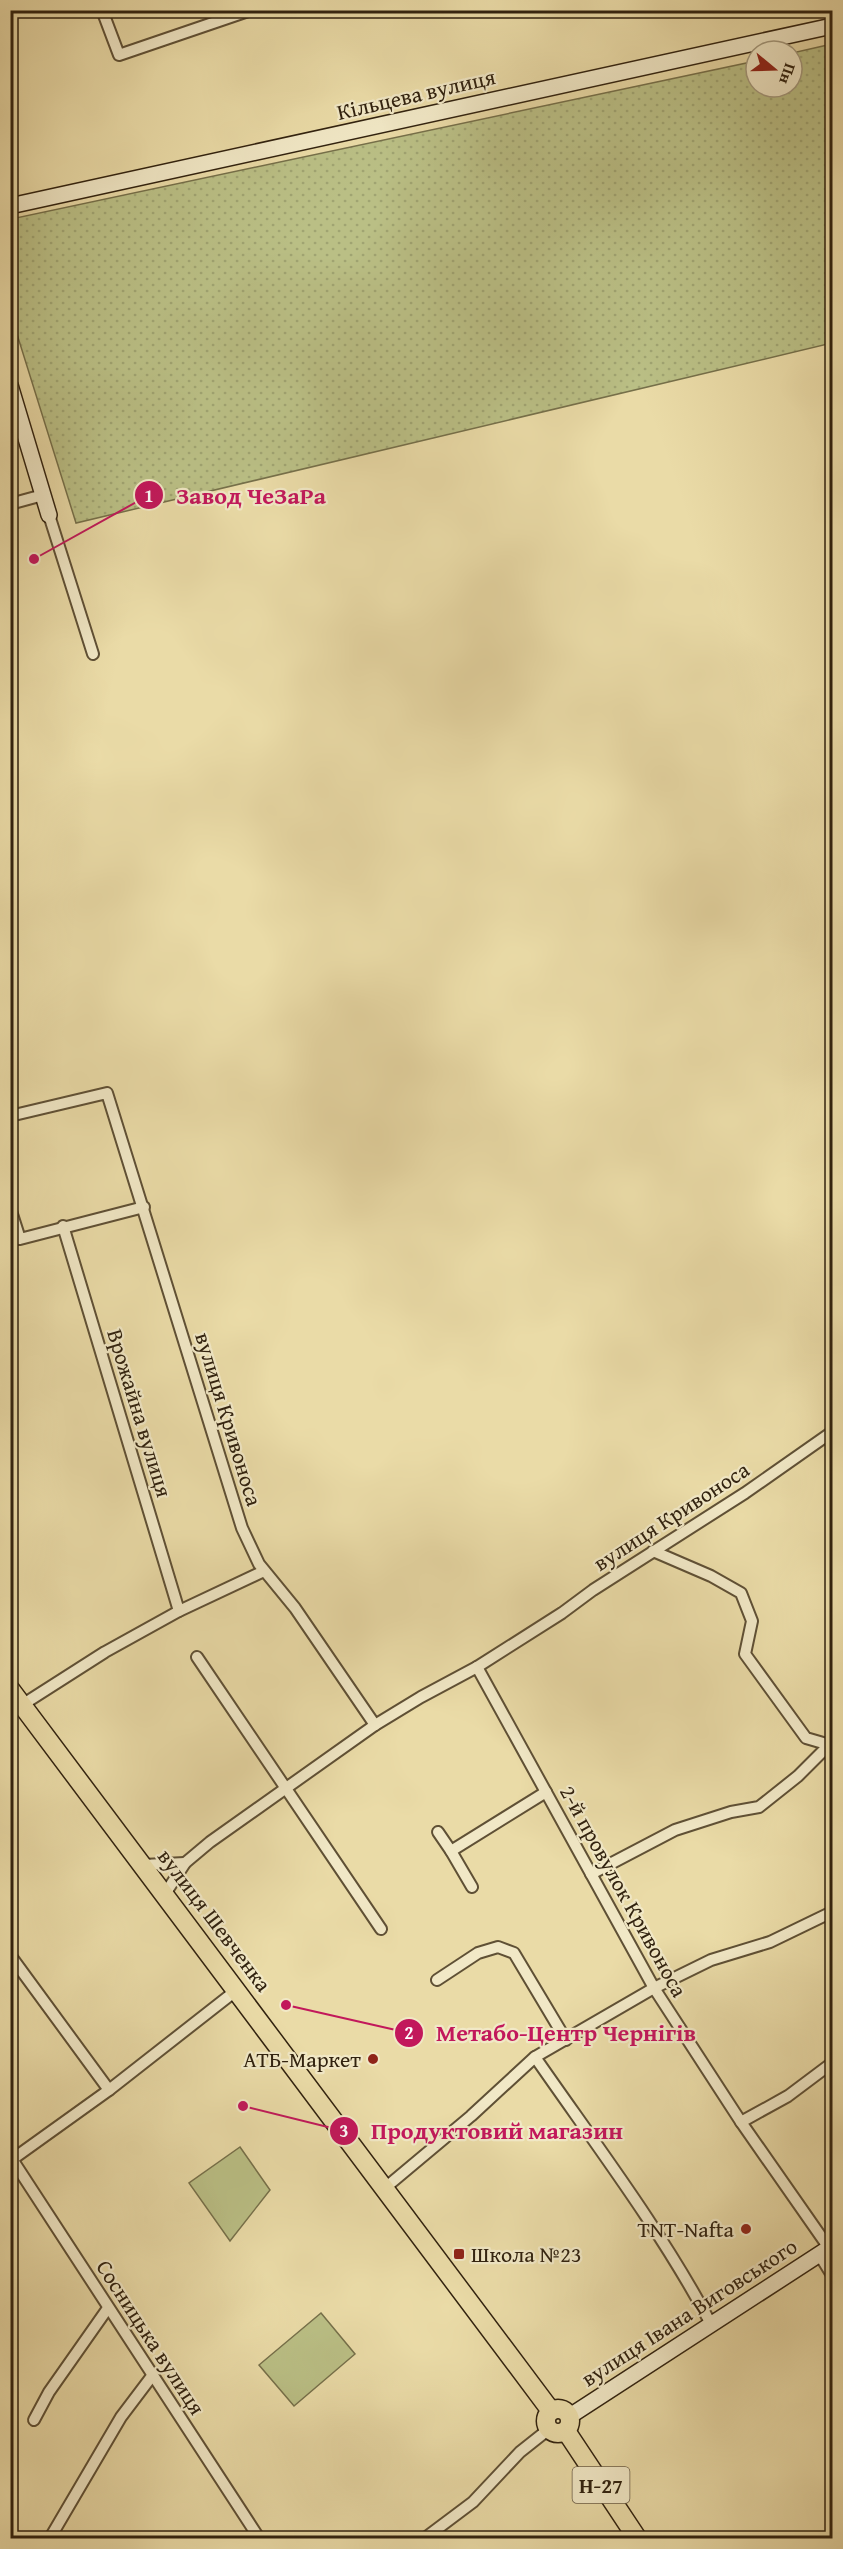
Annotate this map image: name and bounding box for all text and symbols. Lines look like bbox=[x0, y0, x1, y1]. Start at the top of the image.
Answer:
north arrow bbox=[744, 39, 804, 99]
street label: Кільцева вулиця bbox=[334, 60, 498, 128]
text: Пн bbox=[773, 60, 803, 88]
callout: Завод ЧеЗаРа bbox=[134, 474, 338, 516]
text: Завод ЧеЗаРа bbox=[176, 478, 327, 513]
text: 1 bbox=[144, 482, 154, 509]
street label: Врожайна вулиця bbox=[99, 1325, 181, 1501]
street label: вулиця Кривоноса bbox=[187, 1328, 271, 1510]
street label: вулиця Кривоноса bbox=[587, 1453, 756, 1579]
street label: 2-й провулок Кривоноса bbox=[552, 1779, 696, 2003]
street label: вулиця Шевченка bbox=[150, 1842, 280, 1999]
callout: Метабо-Центр Чернігів bbox=[394, 2012, 708, 2054]
text: Метабо-Центр Чернігів bbox=[436, 2015, 696, 2050]
text: 2 bbox=[404, 2019, 414, 2046]
place label: АТБ-Маркет bbox=[243, 2043, 361, 2075]
marker: АТБ-Маркет bbox=[366, 2052, 380, 2066]
callout: Продуктовий магазин bbox=[329, 2110, 635, 2152]
text: Продуктовий магазин bbox=[371, 2113, 623, 2148]
text: 3 bbox=[339, 2117, 349, 2144]
place label: TNT-Nafta bbox=[637, 2213, 735, 2245]
marker: TNT-Nafta bbox=[739, 2222, 753, 2236]
street label: вулиця Івана Виговського bbox=[575, 2230, 803, 2394]
place label: Школа №23 bbox=[471, 2238, 582, 2270]
marker: Школа №23 bbox=[452, 2247, 466, 2261]
street label: Сосницька вулиця bbox=[89, 2253, 213, 2421]
road number: Н-27 bbox=[572, 2467, 630, 2503]

